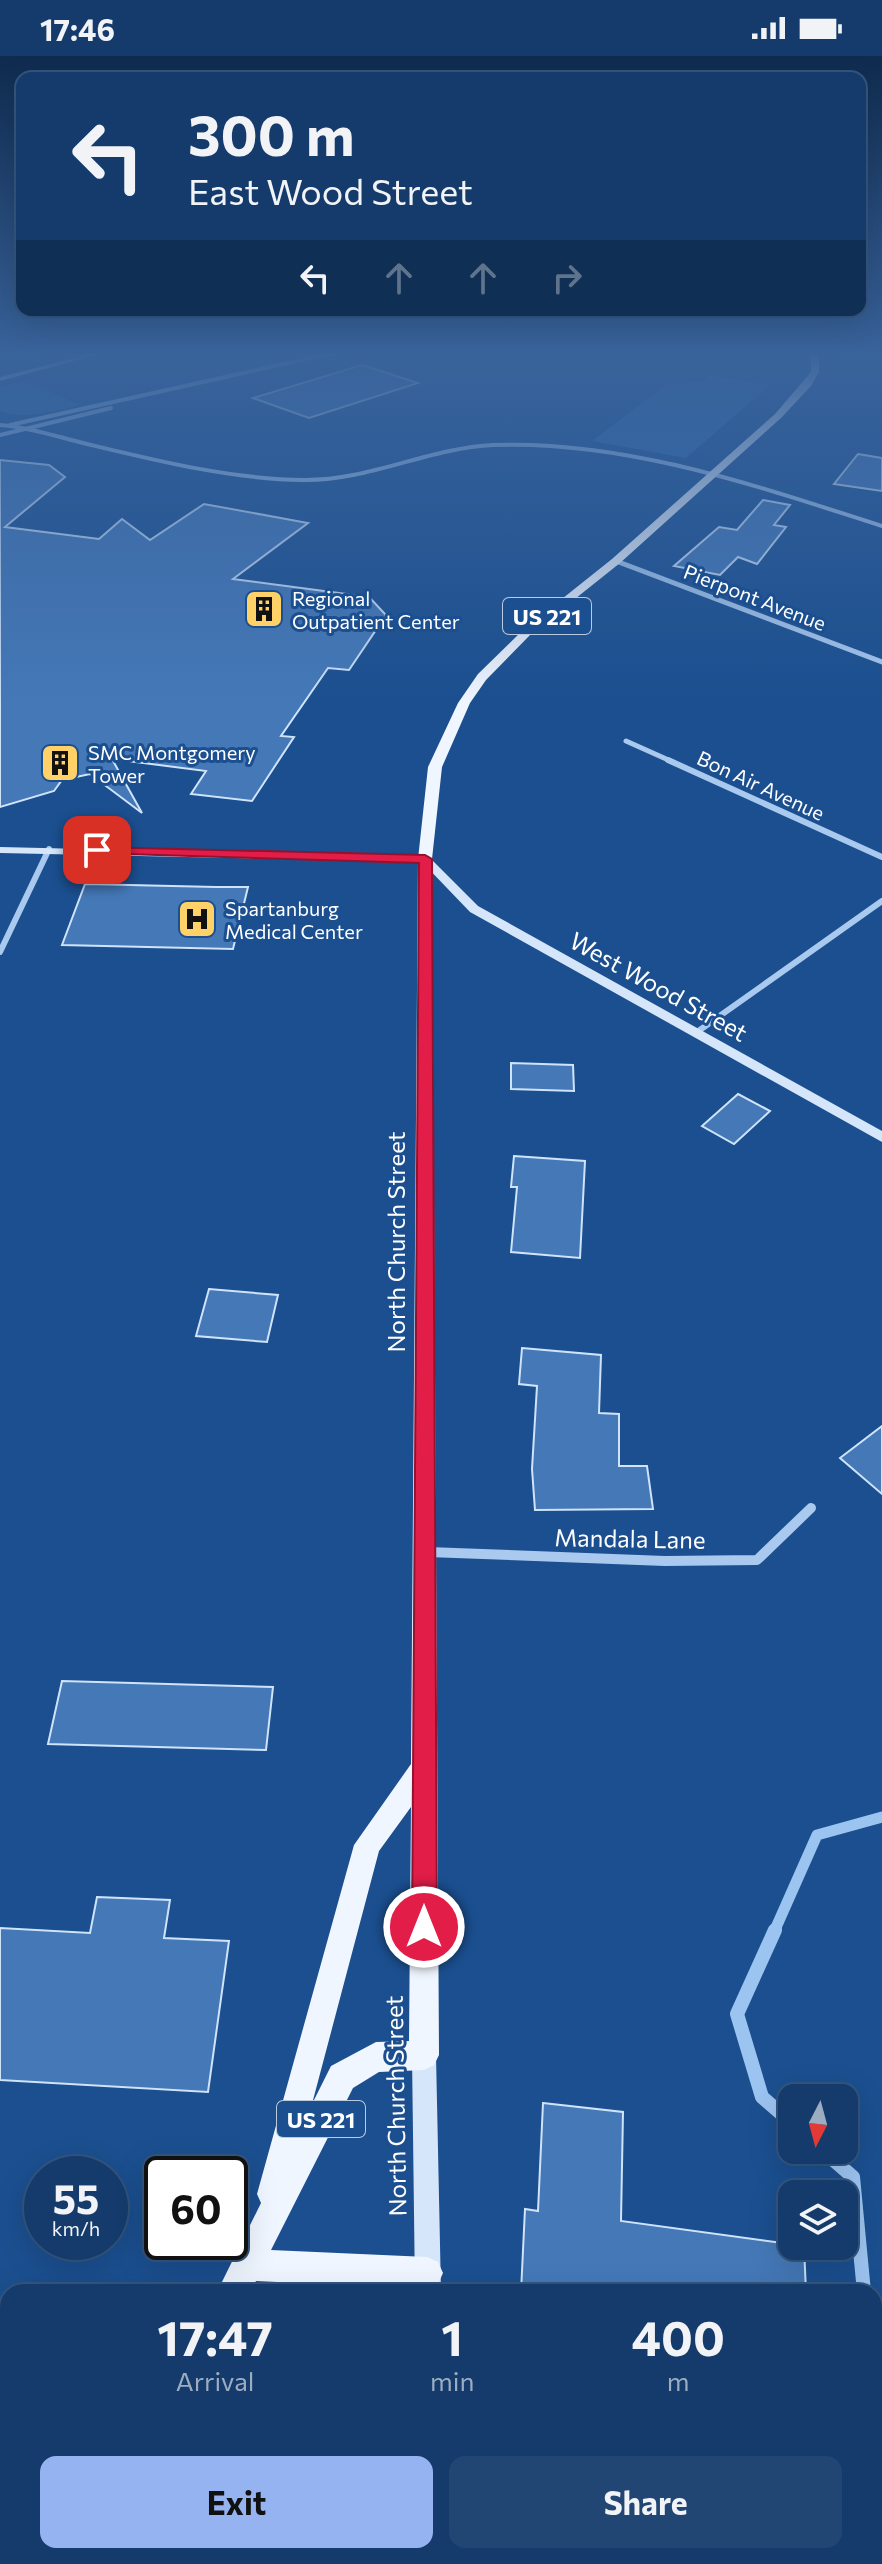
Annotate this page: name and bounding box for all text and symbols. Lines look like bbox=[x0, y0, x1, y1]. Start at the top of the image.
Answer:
text: 17:46 bbox=[40, 10, 115, 47]
text: 300 m bbox=[188, 99, 355, 168]
icon: left bbox=[56, 104, 160, 208]
text: East Wood Street bbox=[188, 168, 473, 212]
icon: left bbox=[293, 256, 337, 300]
icon: ahead bbox=[377, 256, 421, 300]
icon: ahead bbox=[461, 256, 505, 300]
icon: right bbox=[545, 256, 589, 300]
street label: Pierpont Avenue bbox=[681, 559, 829, 635]
place label: Regional Outpatient Center bbox=[292, 586, 460, 633]
building icon: Regional Outpatient Center bbox=[243, 588, 285, 630]
road number: US 221 bbox=[503, 598, 591, 634]
place label: SMC Montgomery Tower bbox=[88, 740, 256, 787]
building icon: SMC Montgomery Tower bbox=[39, 742, 81, 784]
street label: Bon Air Avenue bbox=[694, 745, 828, 825]
pin bbox=[63, 816, 131, 884]
icon: arrive bbox=[75, 828, 119, 872]
place label: Spartanburg Medical Center bbox=[225, 896, 363, 943]
hospital icon: Spartanburg Medical Center bbox=[176, 898, 218, 940]
street label: West Wood Street bbox=[565, 925, 753, 1047]
street label: North Church Street bbox=[381, 1131, 410, 1353]
street label: Mandala Lane bbox=[554, 1522, 706, 1554]
position arrow bbox=[382, 1885, 466, 1969]
street label: North Church Street bbox=[379, 1995, 411, 2217]
north arrow bbox=[778, 2084, 858, 2164]
map controls bbox=[778, 2084, 858, 2260]
road number: US 221 bbox=[277, 2101, 365, 2137]
speed limit sign: 60 bbox=[144, 2156, 248, 2260]
text: 55 bbox=[53, 2173, 99, 2222]
button: layers bbox=[778, 2180, 858, 2260]
text: km/h bbox=[52, 2216, 100, 2240]
text: 17:47 bbox=[157, 2307, 273, 2366]
text: 1 bbox=[441, 2307, 463, 2366]
text: 400 bbox=[632, 2307, 725, 2366]
text: Arrival bbox=[176, 2365, 254, 2396]
text: min bbox=[430, 2365, 474, 2396]
text: m bbox=[667, 2365, 690, 2396]
button: Exit bbox=[40, 2456, 433, 2548]
button: Share bbox=[449, 2456, 842, 2548]

